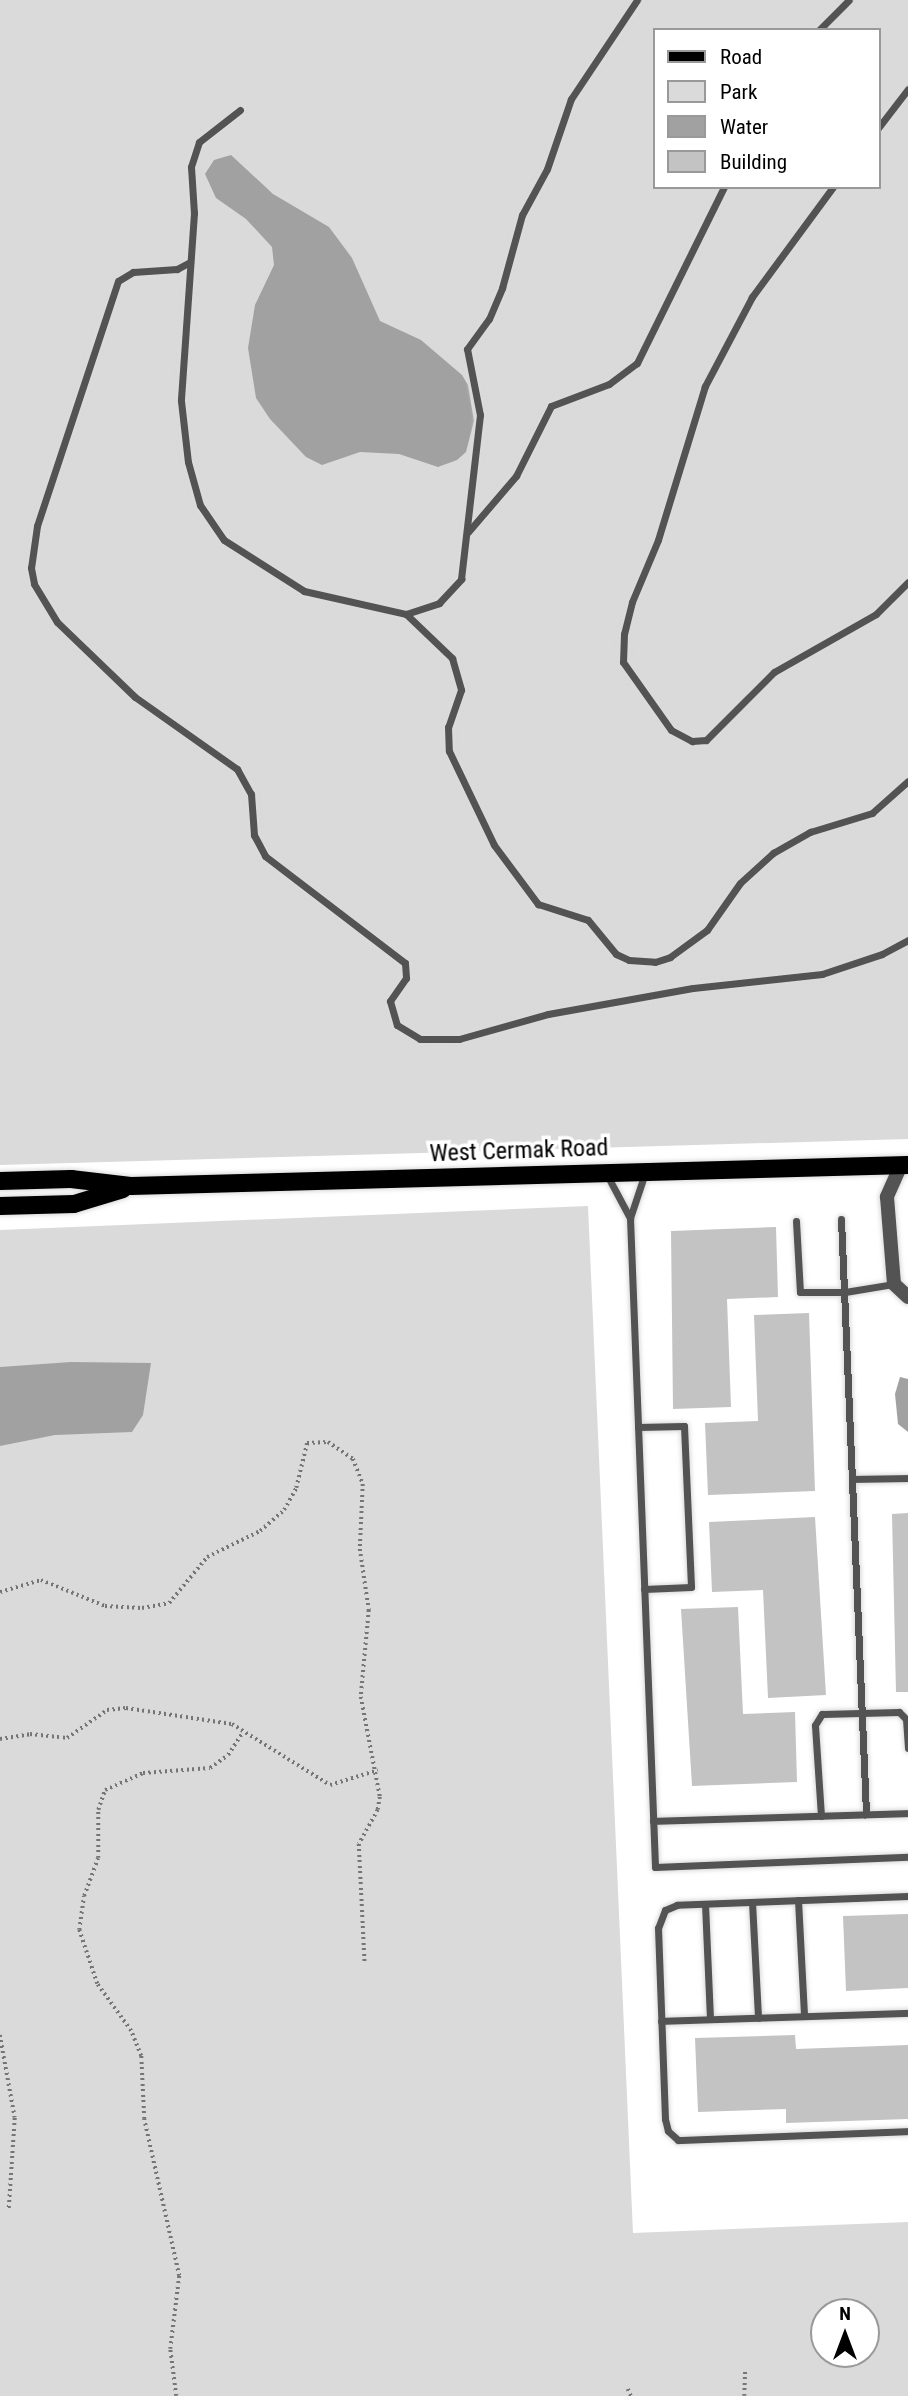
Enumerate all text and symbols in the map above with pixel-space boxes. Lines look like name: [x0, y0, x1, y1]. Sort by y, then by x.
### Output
legend: [652, 28, 880, 189]
text: Road: [720, 45, 762, 69]
text: Park: [720, 80, 757, 104]
text: Water: [720, 115, 768, 139]
text: Building: [720, 150, 787, 174]
street label: West Cermak Road: [429, 1133, 609, 1169]
north arrow: [810, 2298, 880, 2368]
text: N: [839, 2302, 851, 2325]

